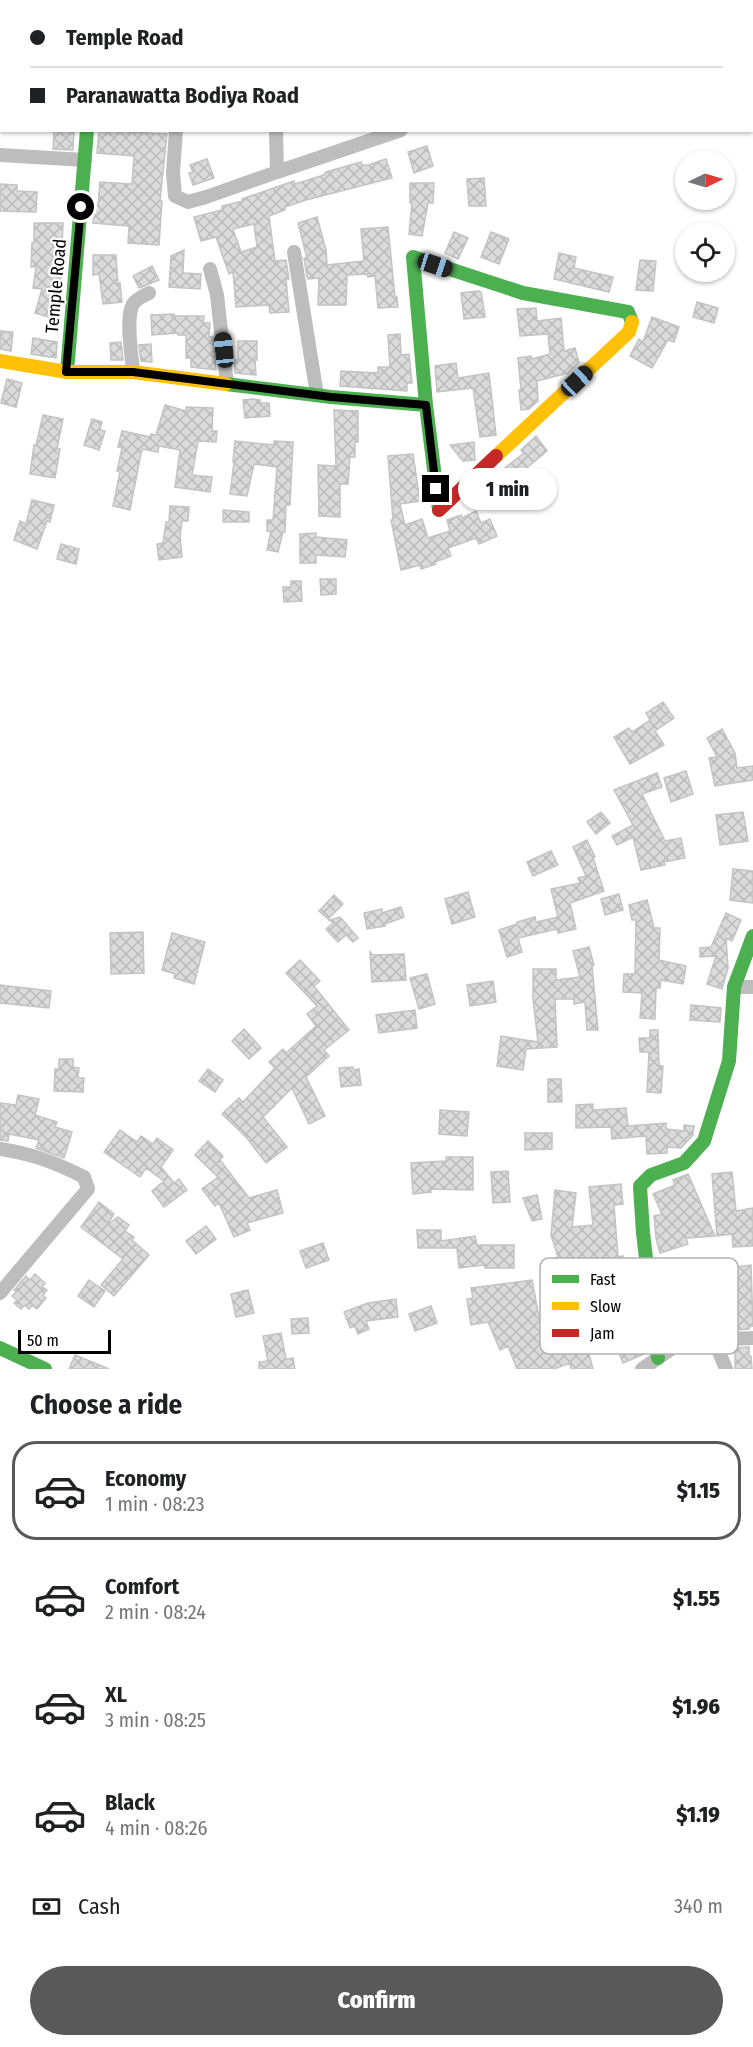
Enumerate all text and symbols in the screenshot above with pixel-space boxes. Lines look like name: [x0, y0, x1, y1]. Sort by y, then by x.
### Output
text: Temple Road: [66, 24, 184, 51]
text: Paranawatta Bodiya Road: [66, 82, 299, 109]
north arrow: [675, 150, 735, 210]
map controls: [675, 150, 735, 282]
route start: [67, 193, 94, 220]
button: locate: [675, 222, 735, 282]
street label: Temple Road: [41, 238, 71, 334]
car: [415, 251, 455, 279]
car: [213, 331, 235, 369]
car: [558, 362, 596, 400]
callout: 1 min: [457, 468, 556, 510]
route end: [422, 475, 449, 502]
text: 1 min: [486, 477, 529, 501]
legend: [540, 1258, 738, 1354]
text: Fast: [590, 1270, 617, 1289]
text: Slow: [590, 1297, 621, 1316]
text: Jam: [590, 1324, 615, 1343]
scale bar: [18, 1327, 111, 1354]
text: 50 m: [27, 1331, 59, 1350]
text: Choose a ride: [30, 1389, 182, 1421]
icon: car: [33, 1464, 87, 1518]
text: Economy: [105, 1465, 186, 1492]
text: $1.15: [677, 1477, 720, 1504]
text: 1 min · 08:23: [105, 1492, 205, 1516]
icon: car: [33, 1572, 87, 1626]
text: Comfort: [105, 1573, 179, 1600]
text: $1.55: [673, 1585, 720, 1612]
text: 2 min · 08:24: [105, 1600, 206, 1624]
icon: car: [33, 1680, 87, 1734]
text: XL: [105, 1681, 127, 1708]
text: $1.96: [672, 1693, 720, 1720]
text: 3 min · 08:25: [105, 1708, 206, 1732]
icon: car: [33, 1788, 87, 1842]
text: Black: [105, 1789, 155, 1816]
text: $1.19: [676, 1801, 720, 1828]
text: 4 min · 08:26: [105, 1816, 207, 1840]
icon: cash: [30, 1890, 63, 1923]
text: Cash: [78, 1893, 121, 1920]
text: 340 m: [674, 1894, 723, 1918]
button: Confirm: [30, 1966, 723, 2035]

